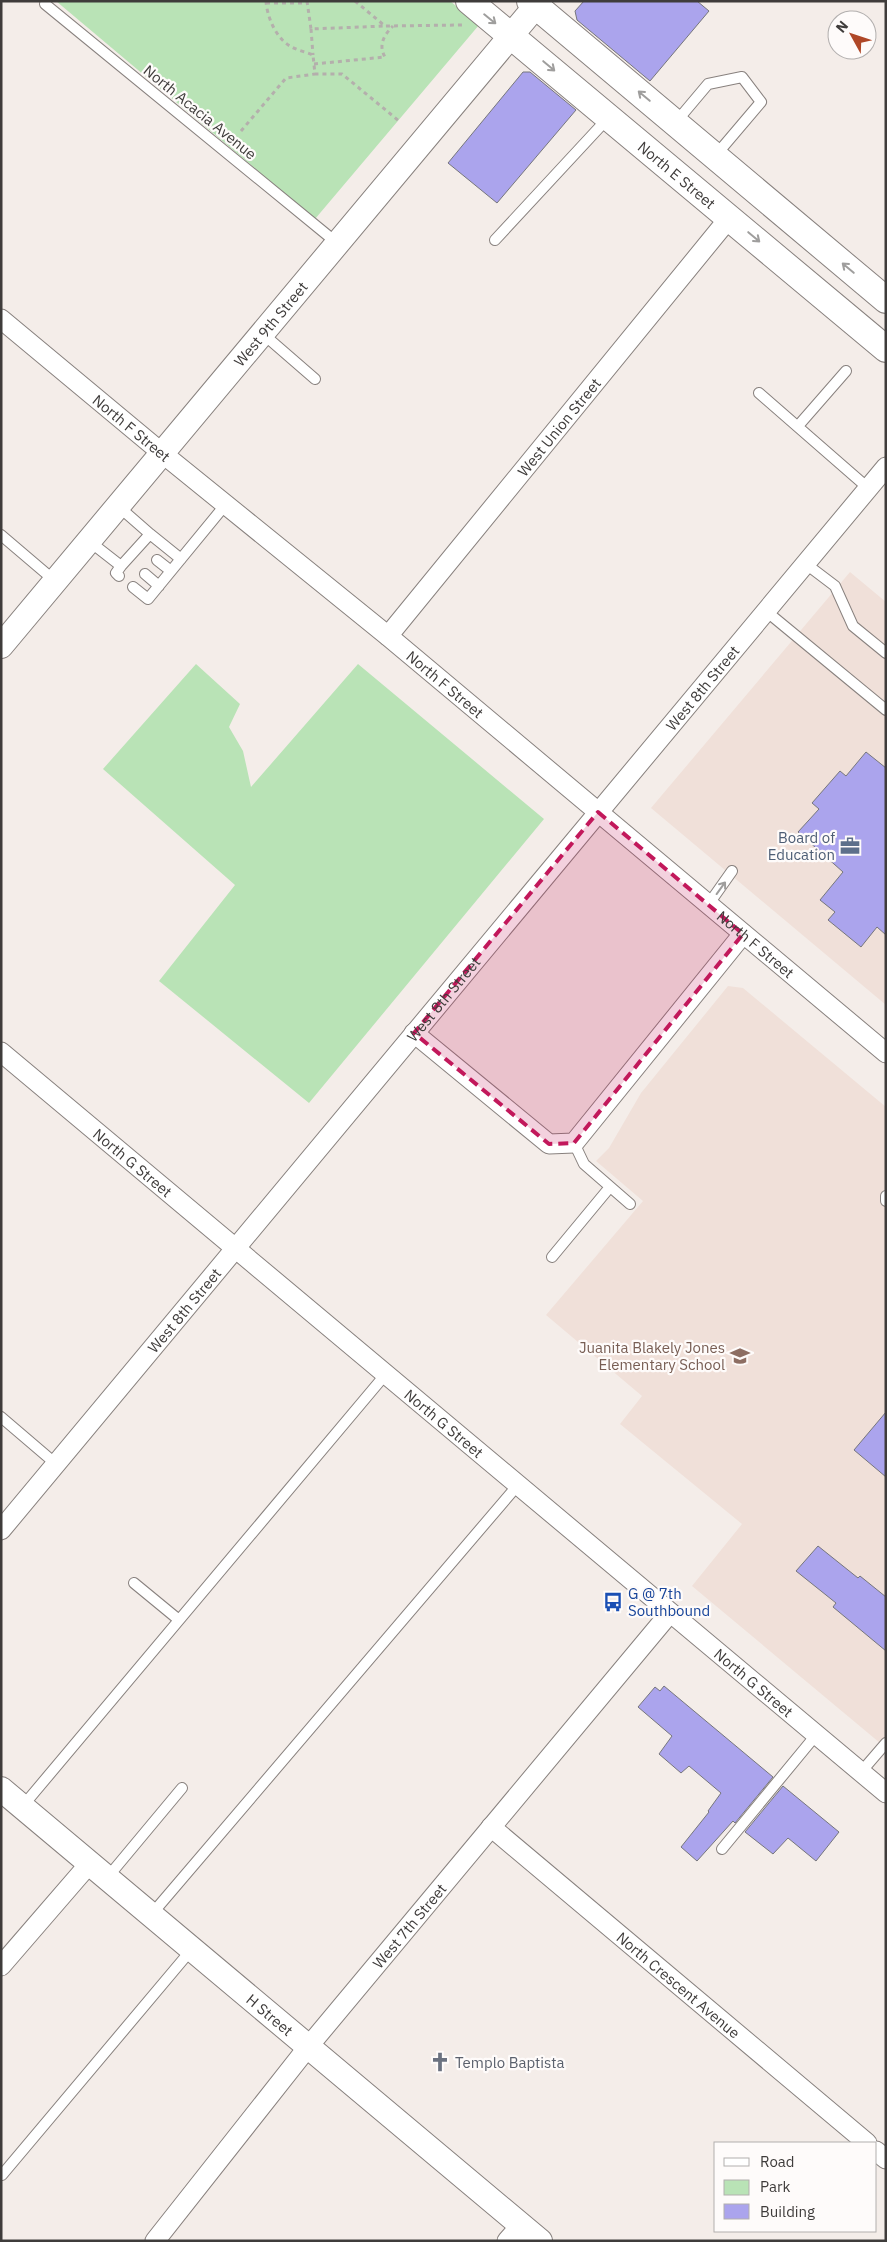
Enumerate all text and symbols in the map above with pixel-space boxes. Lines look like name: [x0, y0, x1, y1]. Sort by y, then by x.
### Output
north arrow: [827, 10, 877, 60]
one-way arrow: [483, 13, 496, 24]
text: N: [832, 17, 852, 36]
one-way arrow: [542, 60, 555, 71]
street label: North Acacia Avenue: [140, 61, 260, 163]
one-way arrow: [638, 91, 651, 102]
street label: North E Street: [634, 137, 720, 213]
one-way arrow: [747, 232, 760, 243]
one-way arrow: [842, 263, 855, 274]
street label: West 9th Street: [229, 277, 311, 370]
street label: West Union Street: [513, 374, 605, 480]
street label: North F Street: [89, 390, 174, 465]
street label: West 8th Street: [661, 641, 743, 734]
street label: North F Street: [403, 646, 488, 722]
place label: Board of Education: [768, 828, 835, 864]
office icon: Board of Education: [839, 835, 861, 857]
one-way arrow: [715, 882, 726, 895]
street label: North F Street: [713, 906, 798, 982]
street label: West 8th Street: [402, 953, 484, 1045]
street label: North G Street: [90, 1124, 176, 1201]
street label: West 8th Street: [143, 1264, 225, 1357]
place label: Juanita Blakely Jones Elementary School: [579, 1338, 725, 1374]
school or university icon: Juanita Blakely Jones Elementary School: [729, 1345, 751, 1367]
street label: North G Street: [401, 1385, 487, 1462]
place label: G @ 7th Southbound: [628, 1584, 710, 1620]
bus stop icon: G @ 7th Southbound: [602, 1591, 624, 1613]
street label: North G Street: [711, 1644, 797, 1721]
street label: West 7th Street: [368, 1879, 450, 1972]
street label: North Crescent Avenue: [613, 1927, 744, 2042]
street label: H Street: [243, 1989, 297, 2040]
church icon: Templo Baptista: [429, 2051, 451, 2073]
place label: Templo Baptista: [455, 2053, 565, 2072]
legend: [714, 2142, 877, 2232]
text: Road: [760, 2152, 795, 2171]
text: Park: [760, 2177, 790, 2196]
text: Building: [760, 2202, 815, 2221]

